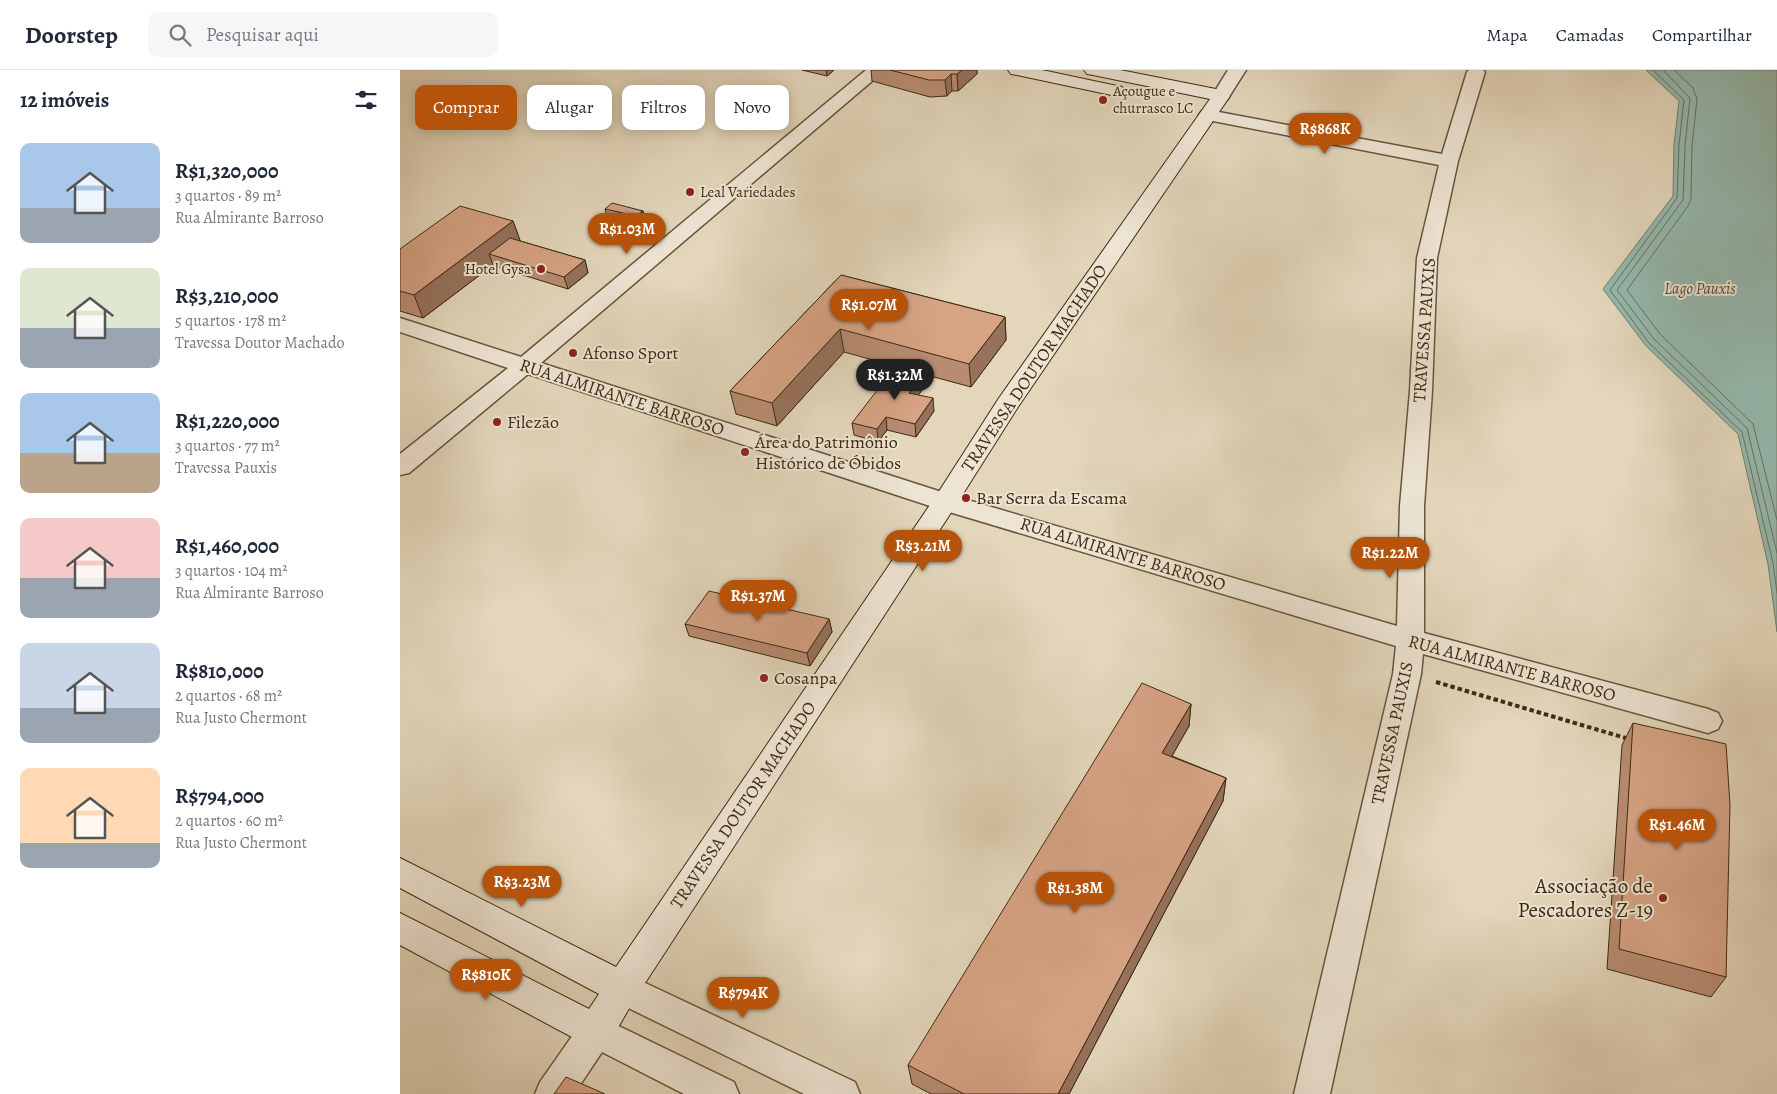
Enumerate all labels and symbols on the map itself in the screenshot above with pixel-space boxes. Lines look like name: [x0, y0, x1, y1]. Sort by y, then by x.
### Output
place label: Açougue e churrasco LC: [1112, 81, 1193, 118]
marker: Açougue e churrasco LC: [1097, 94, 1109, 106]
pin: R$868K: [1284, 112, 1366, 155]
place label: Leal Variedades: [700, 182, 795, 202]
marker: Leal Variedades: [684, 186, 696, 198]
pin: R$1.03M: [581, 212, 673, 255]
street label: TRAVESSA PAUXIS: [1407, 257, 1441, 403]
place label: Hotel Gysa: [465, 259, 531, 279]
street label: TRAVESSA DOUTOR MACHADO: [955, 260, 1113, 476]
marker: Hotel Gysa: [535, 263, 547, 275]
water label: Lago Pauxis: [1664, 278, 1736, 300]
pin: R$1.07M: [823, 288, 915, 331]
place label: Afonso Sport: [582, 341, 679, 365]
marker: Afonso Sport: [567, 347, 579, 359]
street label: RUA ALMIRANTE BARROSO: [517, 353, 727, 441]
pin: R$1.32M: [849, 358, 941, 401]
place label: Filezão: [507, 410, 559, 434]
marker: Filezão: [491, 416, 503, 428]
place label: Área do Patrimônio Histórico de Óbidos: [754, 430, 901, 475]
marker: Área do Patrimônio Histórico de Óbidos: [739, 446, 751, 458]
place label: Bar Serra da Escama: [976, 486, 1128, 510]
marker: Bar Serra da Escama: [960, 492, 972, 504]
street label: RUA ALMIRANTE BARROSO: [1017, 511, 1229, 597]
pin: R$3.21M: [877, 530, 969, 572]
pin: R$1.22M: [1344, 536, 1436, 579]
pin: R$1.37M: [712, 580, 804, 622]
street label: RUA ALMIRANTE BARROSO: [1406, 629, 1618, 707]
street label: TRAVESSA PAUXIS: [1365, 659, 1419, 807]
place label: Cosanpa: [774, 666, 838, 690]
marker: Cosanpa: [758, 672, 770, 684]
street label: TRAVESSA DOUTOR MACHADO: [664, 697, 822, 913]
pin: R$1.46M: [1631, 808, 1723, 851]
pin: R$3.23M: [476, 866, 568, 908]
pin: R$1.38M: [1029, 872, 1121, 914]
place label: Associação de Pescadores Z-19: [1518, 872, 1653, 924]
marker: Associação de Pescadores Z-19: [1657, 892, 1669, 904]
pin: R$810K: [445, 958, 527, 1001]
pin: R$794K: [702, 976, 784, 1019]

